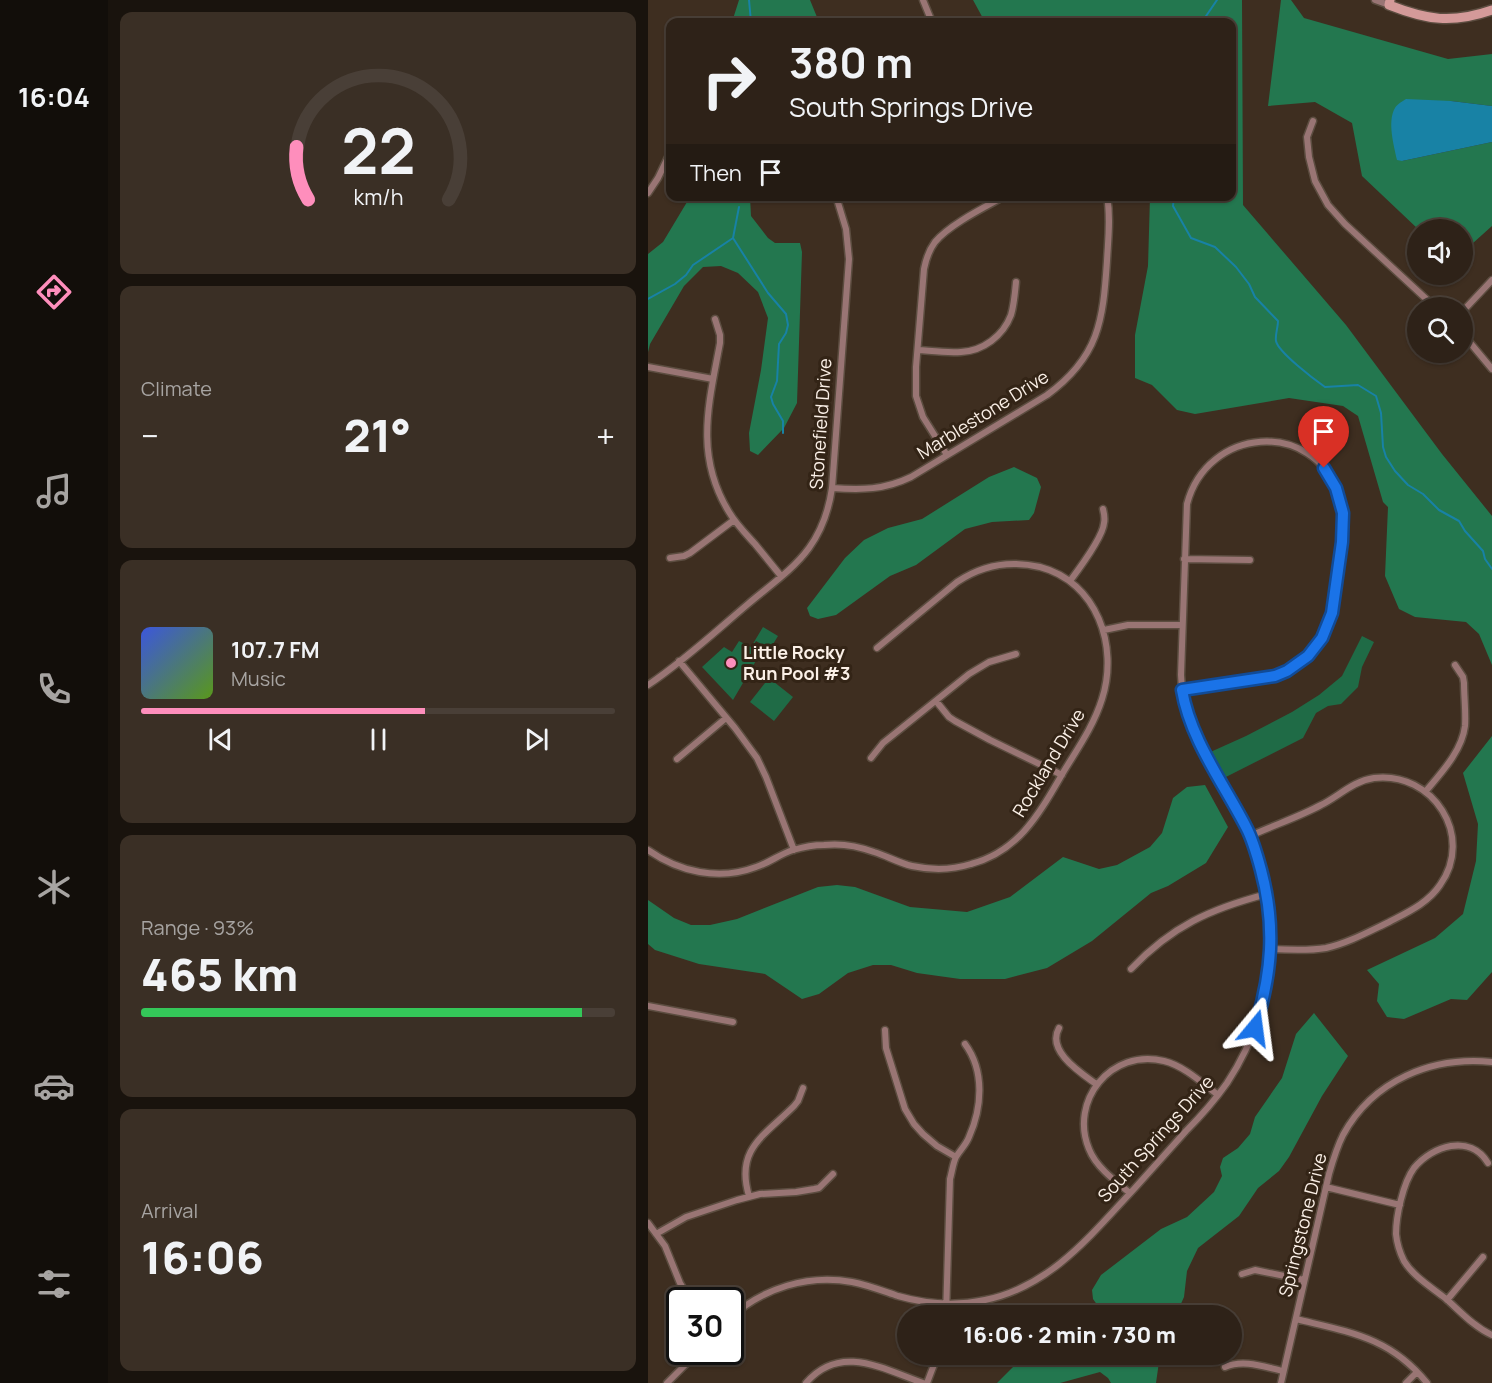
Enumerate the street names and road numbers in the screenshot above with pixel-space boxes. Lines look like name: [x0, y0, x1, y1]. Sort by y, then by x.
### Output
street label: Stonefield Drive: [803, 357, 837, 490]
street label: Marblestone Drive: [912, 364, 1053, 464]
street label: Rockland Drive: [1006, 704, 1090, 821]
street label: South Springs Drive: [1092, 1070, 1219, 1207]
street label: Springstone Drive: [1273, 1150, 1332, 1299]

